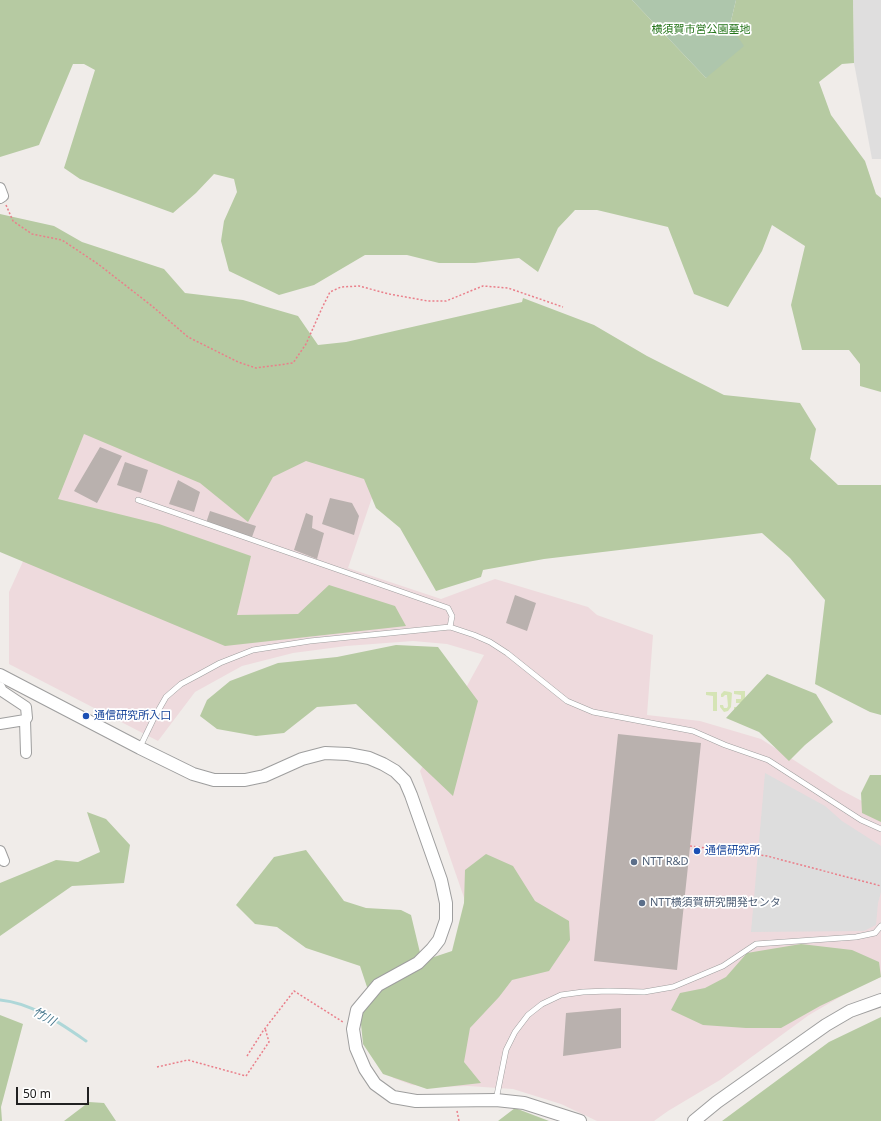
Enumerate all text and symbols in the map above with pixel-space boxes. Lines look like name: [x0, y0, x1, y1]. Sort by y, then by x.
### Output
park label: 横須賀市営公園墓地: [652, 23, 750, 37]
place label: 通信研究所入口: [94, 709, 171, 723]
marker: 通信研究所入口: [81, 711, 91, 721]
place label: 通信研究所: [705, 844, 760, 858]
marker: 通信研究所: [692, 846, 702, 856]
place label: NTT R&D: [642, 855, 689, 869]
marker: NTT R&D: [629, 857, 639, 867]
place label: NTT横須賀研究開発センタ: [650, 896, 781, 910]
marker: NTT横須賀研究開発センタ: [637, 898, 647, 908]
water label: 竹川: [30, 1005, 58, 1029]
scale bar: [18, 1079, 91, 1105]
text: 50 m: [23, 1085, 51, 1102]

